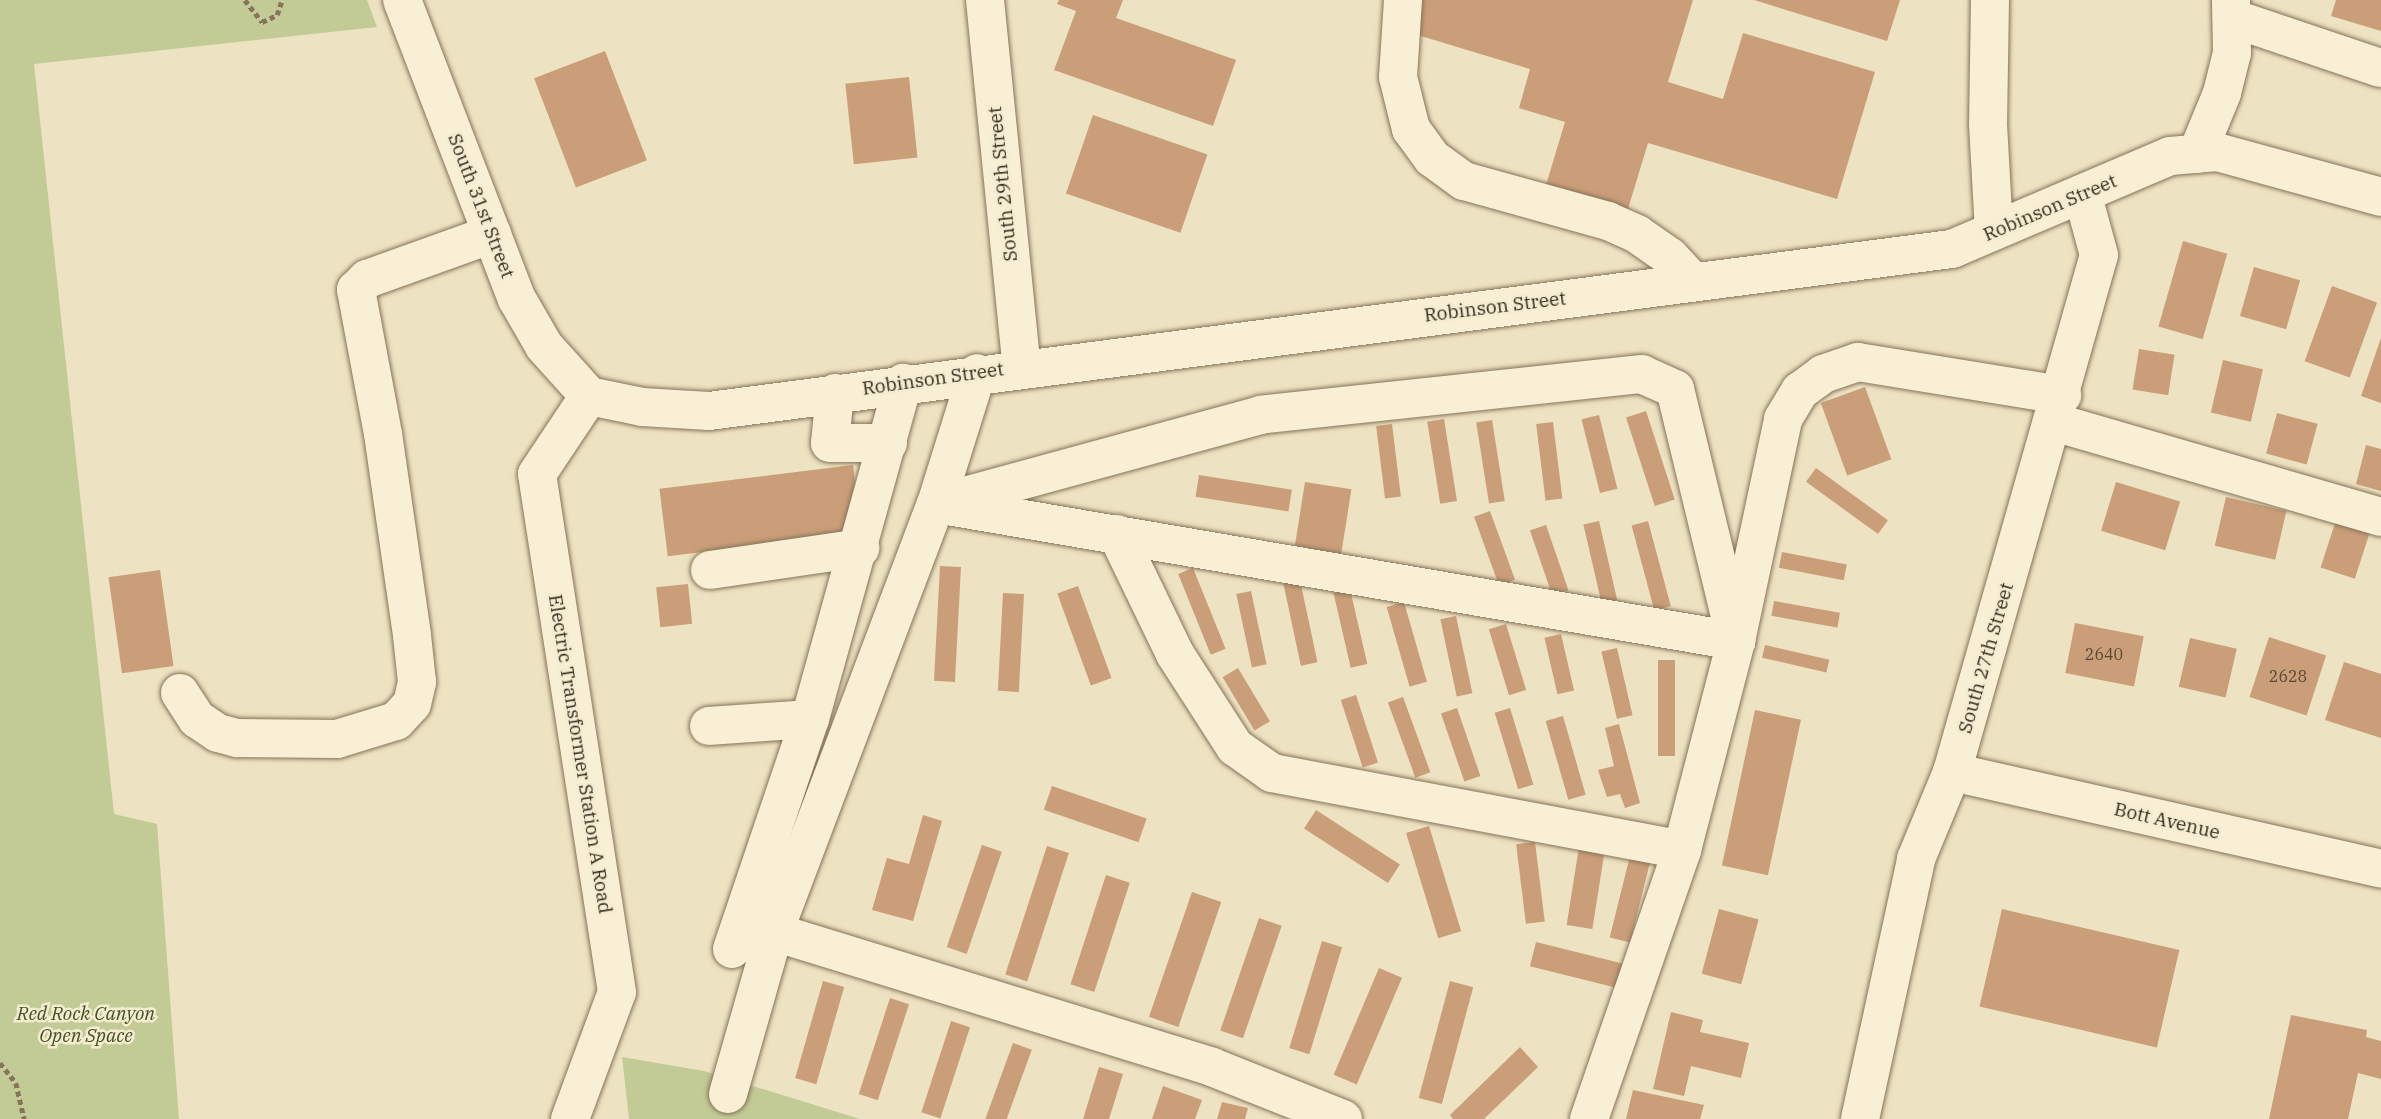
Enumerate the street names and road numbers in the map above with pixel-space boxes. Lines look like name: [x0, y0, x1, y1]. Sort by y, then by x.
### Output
street label: South 29th Street: [984, 105, 1022, 263]
street label: South 31st Street: [443, 130, 519, 282]
street label: Robinson Street: [1980, 170, 2120, 246]
street label: Robinson Street: [1423, 287, 1567, 327]
street label: Robinson Street: [861, 358, 1005, 400]
street label: South 27th Street: [1954, 580, 2018, 736]
street label: Electric Transformer Station A Road: [543, 593, 617, 915]
street label: Bott Avenue: [2112, 798, 2222, 844]

